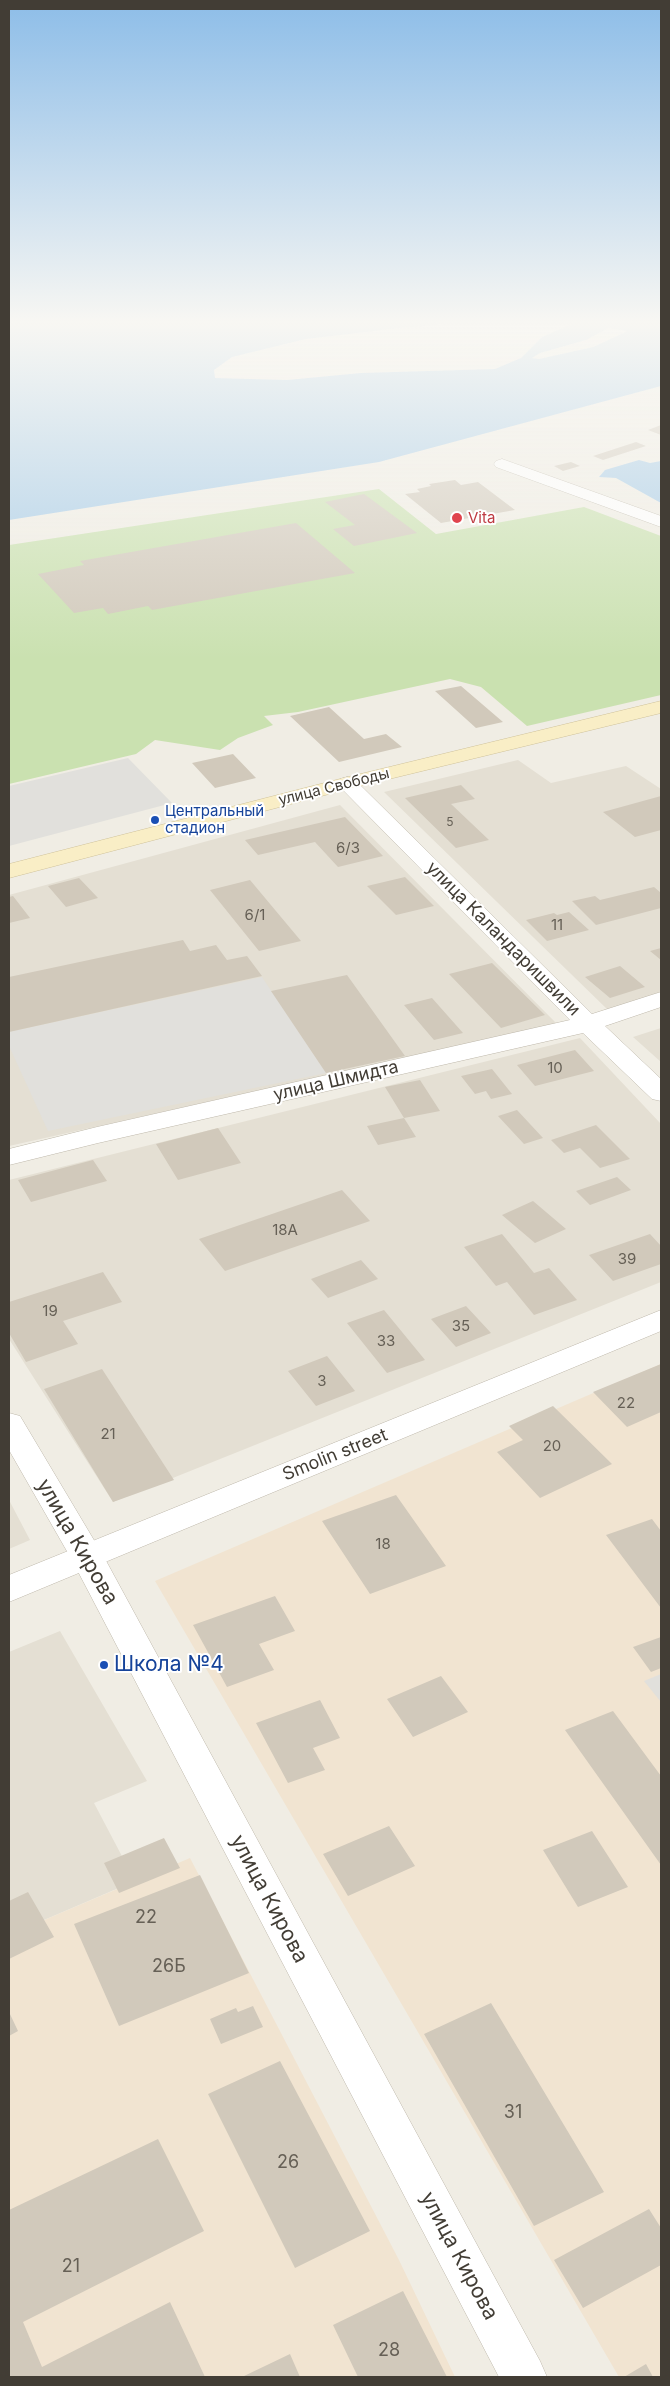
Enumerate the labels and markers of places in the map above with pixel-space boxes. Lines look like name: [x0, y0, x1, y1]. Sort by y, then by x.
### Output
place label: Vita: [468, 509, 495, 527]
marker: Vita: [450, 511, 464, 525]
place label: Центральный стадион: [165, 802, 264, 837]
marker: Центральный стадион: [149, 814, 161, 826]
place label: Школа №4: [114, 1652, 224, 1678]
marker: Школа №4: [98, 1659, 110, 1671]

